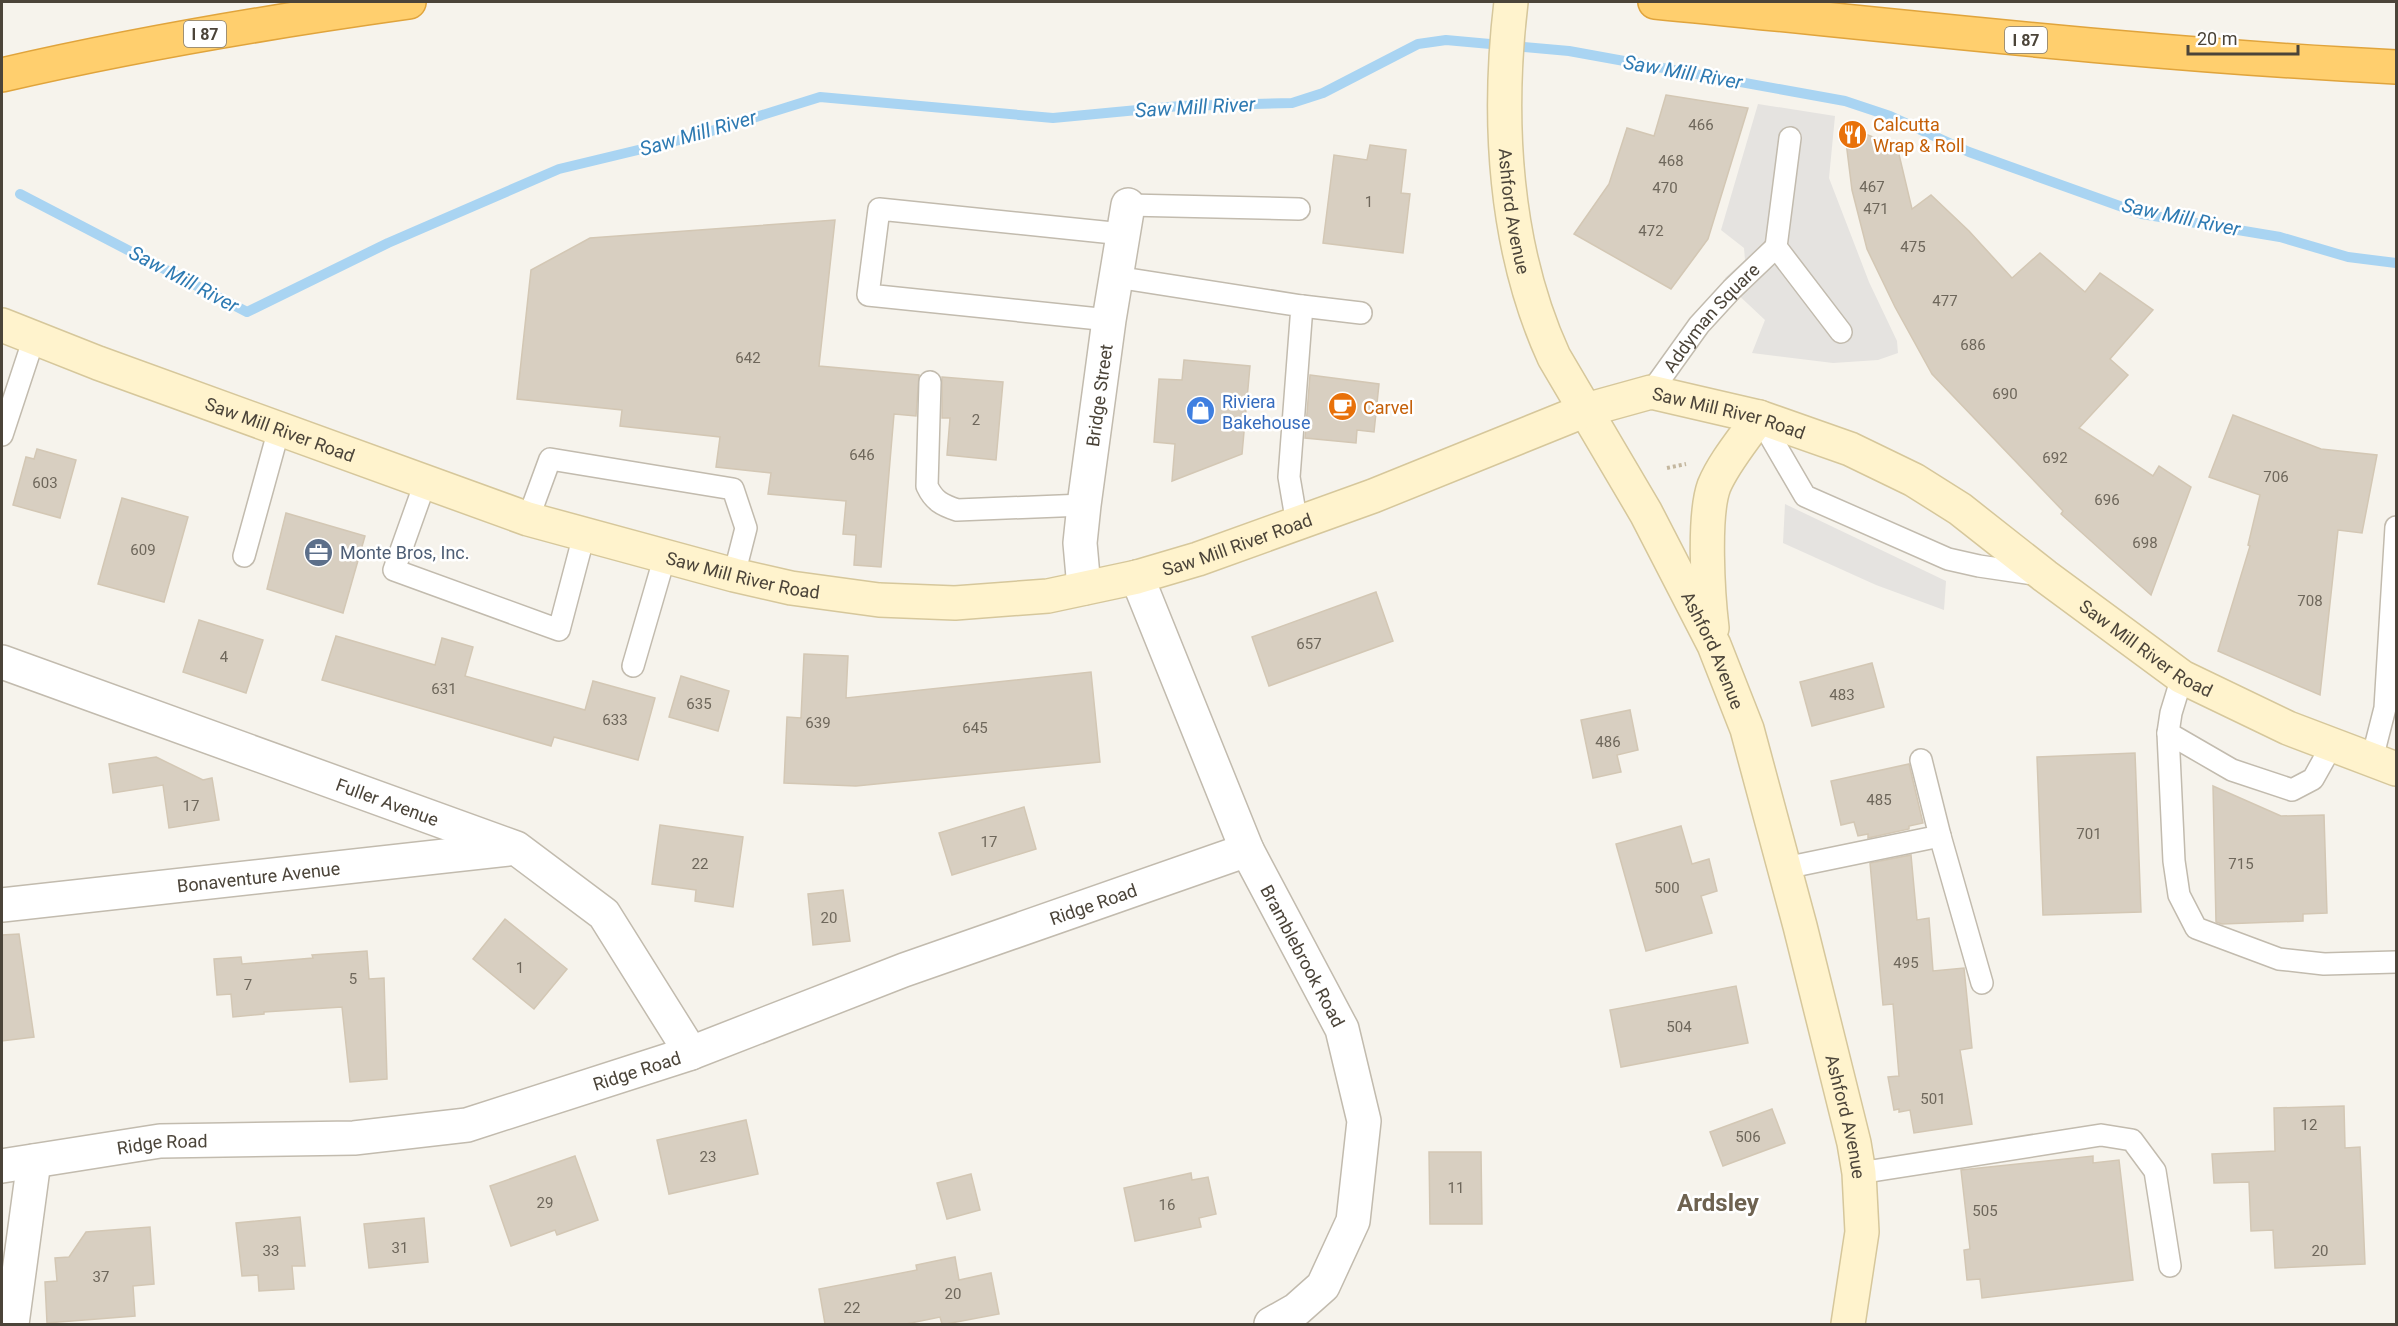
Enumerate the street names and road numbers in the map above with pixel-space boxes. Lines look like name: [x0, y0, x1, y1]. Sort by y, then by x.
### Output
road number: I 87: [184, 21, 226, 47]
road number: I 87: [2005, 27, 2047, 53]
street label: Ashford Avenue: [1495, 148, 1535, 276]
street label: Addyman Square: [1659, 259, 1763, 376]
street label: Bridge Street: [1081, 343, 1116, 448]
street label: Saw Mill River Road: [1650, 382, 1808, 443]
street label: Saw Mill River Road: [203, 392, 358, 466]
street label: Saw Mill River Road: [1160, 508, 1315, 580]
street label: Saw Mill River Road: [664, 547, 821, 602]
street label: Ashford Avenue: [1678, 588, 1749, 712]
street label: Saw Mill River Road: [2076, 595, 2216, 701]
street label: Fuller Avenue: [333, 773, 442, 830]
street label: Bonaventure Avenue: [176, 857, 341, 896]
street label: Ridge Road: [1047, 879, 1140, 929]
street label: Bramblebrook Road: [1257, 881, 1349, 1030]
street label: Ridge Road: [590, 1047, 683, 1094]
street label: Ashford Avenue: [1822, 1052, 1870, 1179]
street label: Ridge Road: [115, 1130, 208, 1158]

